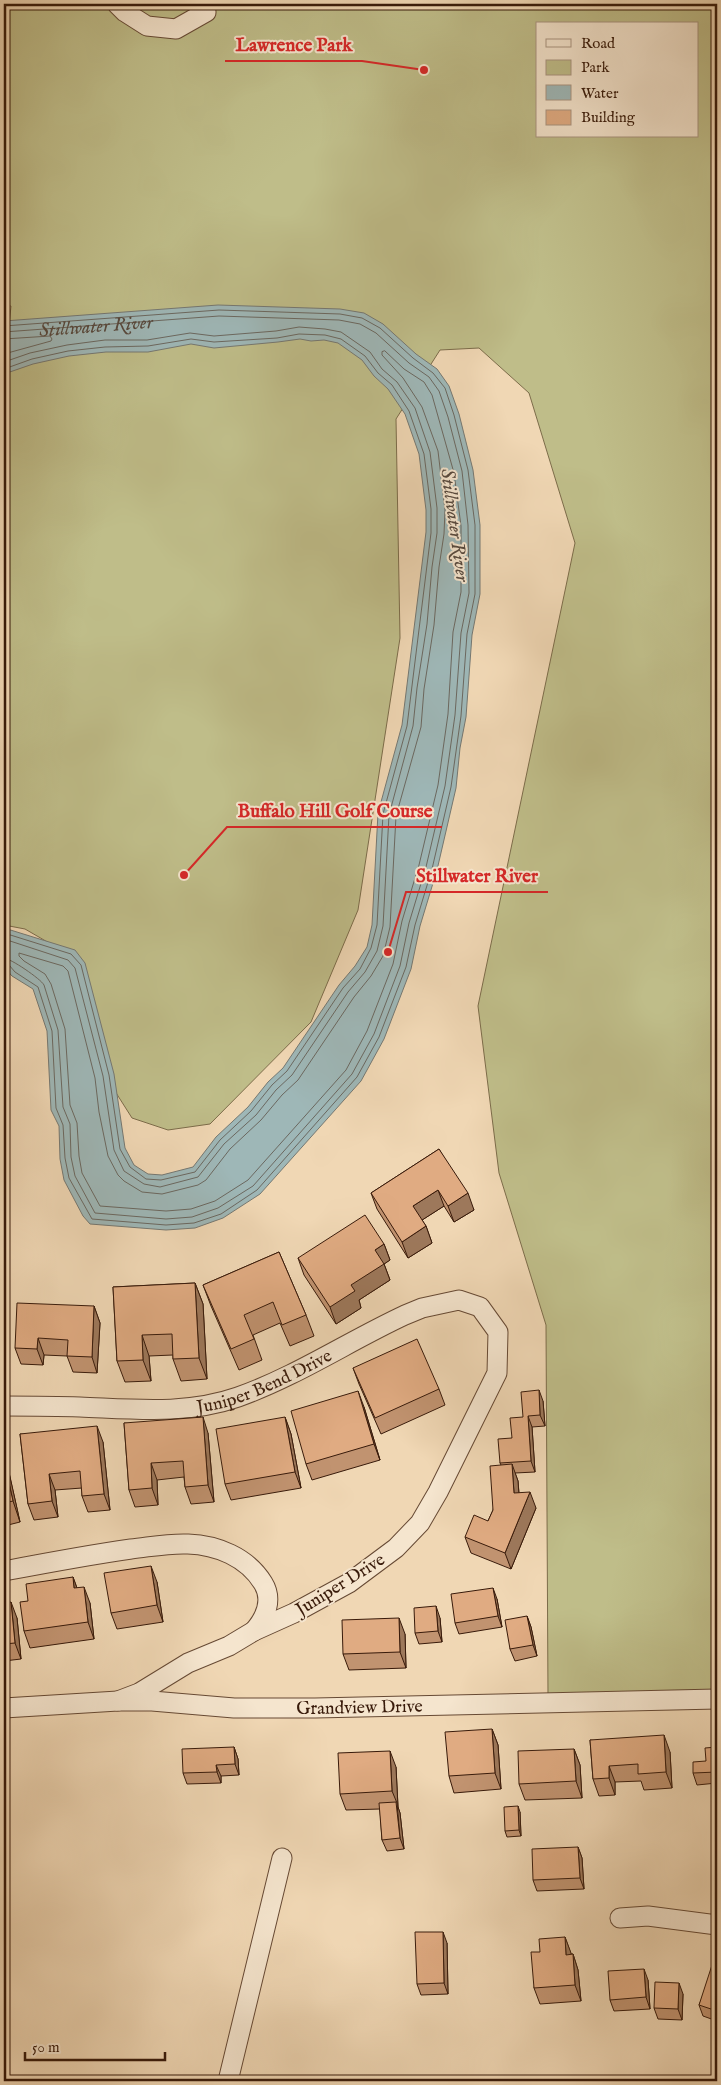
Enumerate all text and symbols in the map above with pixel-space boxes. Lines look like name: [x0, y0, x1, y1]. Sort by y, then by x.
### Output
legend: [536, 22, 698, 138]
callout: Lawrence Park: [225, 27, 362, 61]
text: Lawrence Park: [236, 34, 353, 58]
text: Road: [581, 34, 616, 53]
text: Park: [581, 58, 611, 77]
text: Water: [581, 84, 619, 103]
text: Building: [581, 108, 636, 127]
water label: Stillwater River: [38, 311, 155, 343]
water label: Stillwater River: [434, 467, 474, 585]
callout: Buffalo Hill Golf Course: [227, 793, 442, 827]
text: Buffalo Hill Golf Course: [238, 800, 433, 824]
callout: Stillwater River: [406, 858, 548, 892]
text: Stillwater River: [416, 865, 539, 889]
street label: Juniper Bend Drive: [193, 1345, 336, 1420]
street label: Juniper Drive: [290, 1549, 390, 1623]
street label: Grandview Drive: [296, 1696, 423, 1721]
scale bar: [25, 2030, 165, 2062]
text: 50 m: [32, 2038, 60, 2057]

